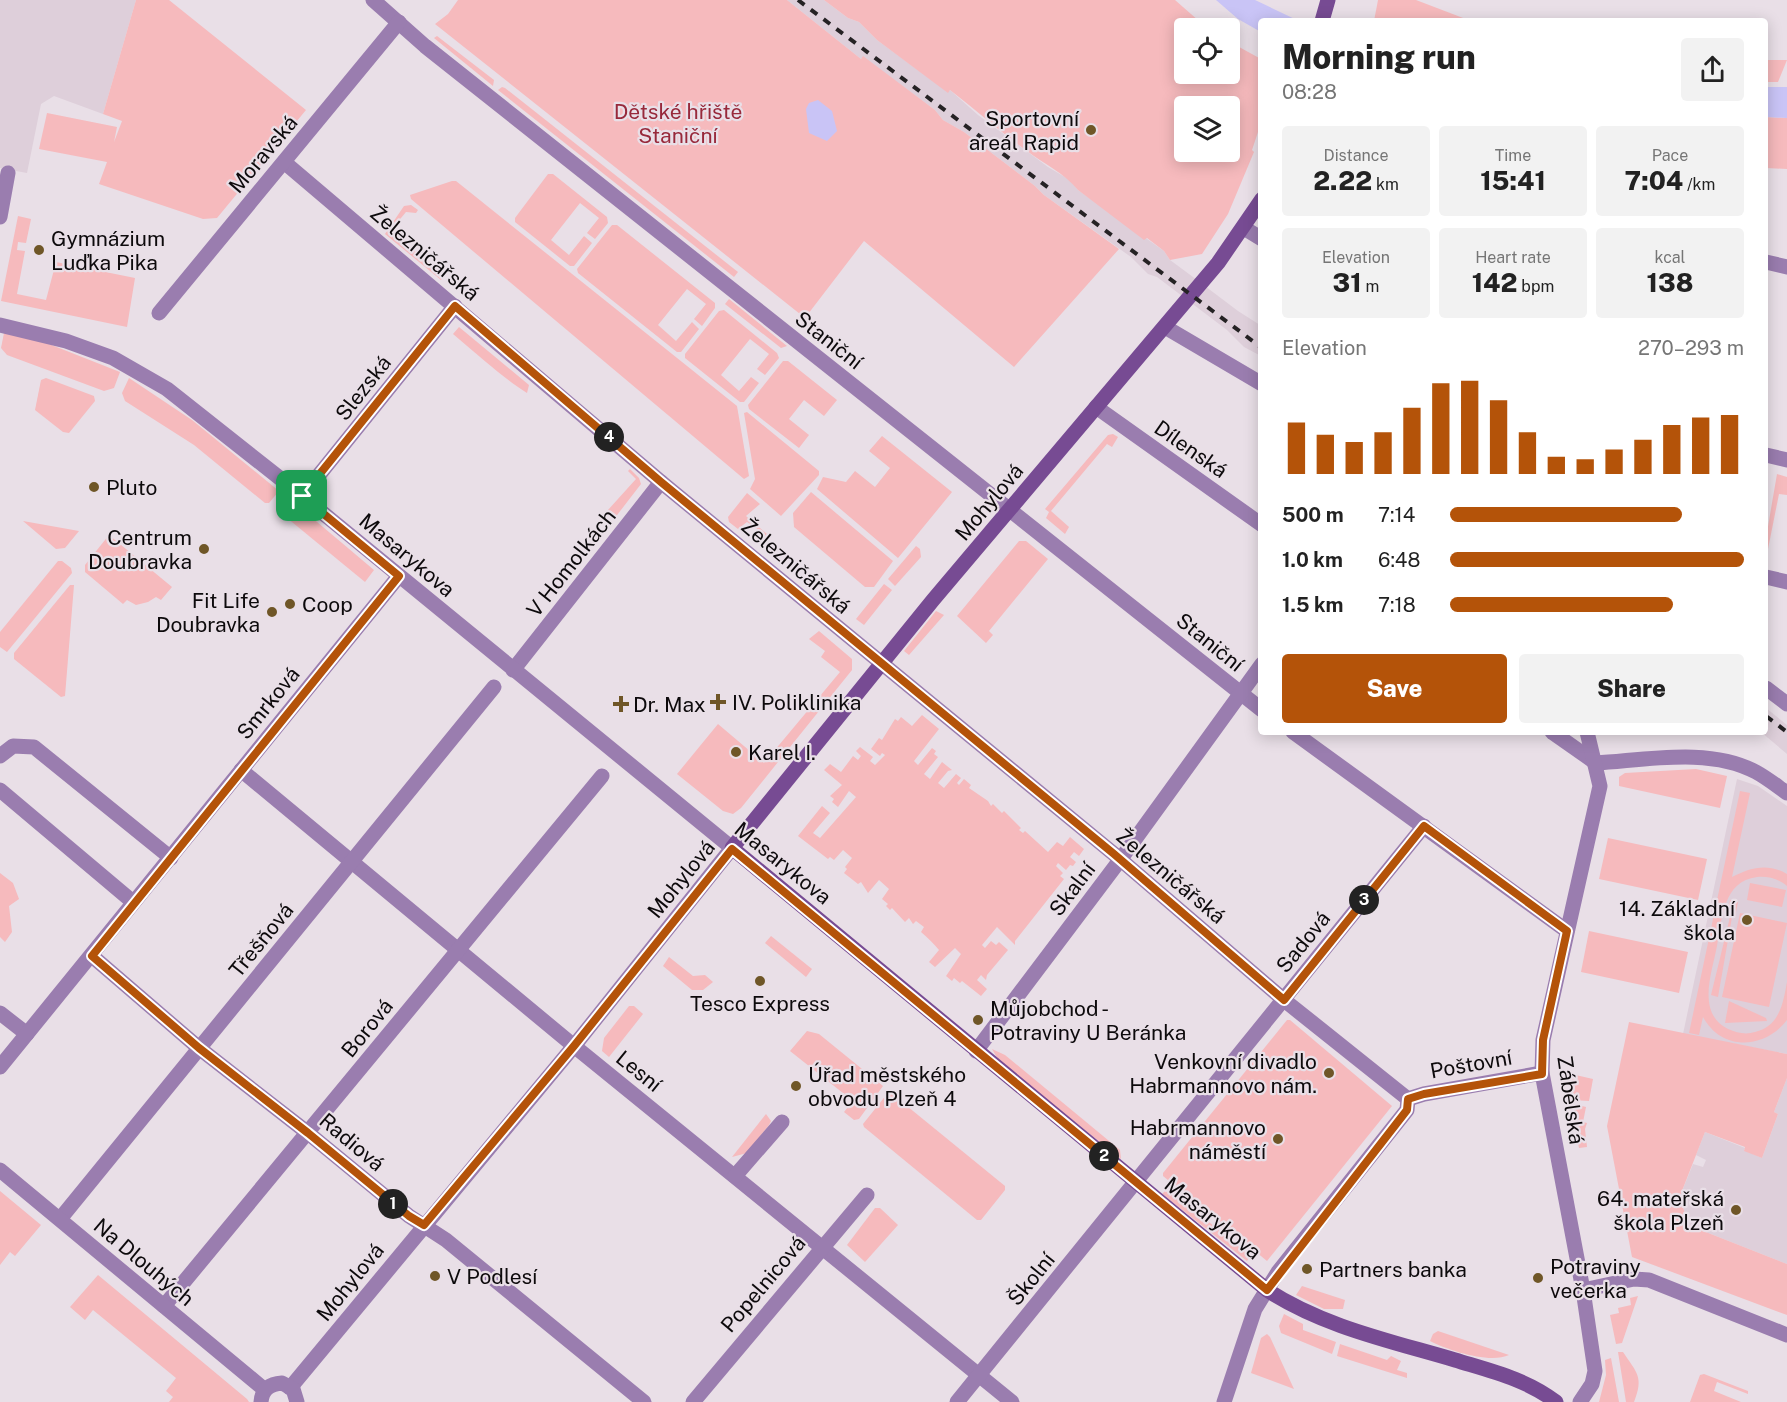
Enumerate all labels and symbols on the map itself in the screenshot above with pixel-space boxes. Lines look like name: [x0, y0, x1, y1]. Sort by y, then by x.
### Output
park label: Dětské hřiště Staniční: [614, 99, 742, 148]
place label: Sportovní areál Rapid: [969, 106, 1080, 155]
street label: Moravská: [223, 110, 303, 198]
marker: Sportovní areál Rapid: [1084, 123, 1098, 137]
street label: Železničářská: [365, 200, 485, 306]
place label: Gymnázium Luďka Pika: [51, 226, 165, 275]
marker: Gymnázium Luďka Pika: [32, 243, 46, 257]
street label: Staniční: [790, 306, 869, 375]
street label: Slezská: [330, 351, 396, 425]
street label: Dílenská: [1150, 415, 1232, 483]
pin: 4: [594, 422, 624, 452]
street label: Mohylová: [950, 458, 1028, 546]
pin: [276, 470, 327, 521]
place label: Pluto: [106, 475, 157, 500]
marker: Pluto: [87, 480, 101, 494]
street label: V Homolkách: [521, 504, 621, 622]
street label: Masarykova: [354, 508, 460, 602]
street label: Železničářská: [736, 513, 856, 619]
place label: Centrum Doubravka: [88, 525, 192, 574]
marker: Centrum Doubravka: [197, 542, 211, 556]
place label: Fit Life Doubravka: [156, 588, 260, 637]
place label: Coop: [302, 592, 353, 617]
marker: Coop: [283, 597, 297, 611]
marker: Fit Life Doubravka: [265, 605, 279, 619]
street label: Staniční: [1171, 607, 1249, 677]
street label: Smrková: [231, 662, 305, 744]
place label: IV. Poliklinika: [732, 690, 861, 715]
place label: Dr. Max: [633, 692, 706, 717]
marker: IV. Poliklinika: [709, 693, 727, 711]
marker: Dr. Max: [614, 697, 628, 711]
place label: Karel I.: [748, 740, 816, 765]
marker: Karel I.: [729, 745, 743, 759]
street label: Masarykova: [730, 816, 836, 910]
street label: Železničářská: [1111, 823, 1231, 929]
street label: Mohylová: [642, 835, 720, 923]
street label: Skalní: [1044, 857, 1101, 921]
pin: 3: [1349, 885, 1379, 915]
place label: 14. Základní škola: [1619, 896, 1736, 945]
street label: Třešňová: [224, 898, 298, 982]
street label: Sadová: [1271, 906, 1335, 978]
marker: 14. Základní škola: [1740, 913, 1754, 927]
marker: Tesco Express: [753, 974, 767, 988]
place label: Tesco Express: [690, 991, 830, 1016]
street label: Borová: [336, 994, 398, 1062]
place label: Můjobchod - Potraviny U Beránka: [990, 996, 1186, 1045]
marker: Můjobchod - Potraviny U Beránka: [971, 1013, 985, 1027]
street label: Poštovní: [1428, 1044, 1515, 1083]
street label: Lesní: [611, 1045, 668, 1097]
place label: Venkovní divadlo Habrmannovo nám.: [1129, 1049, 1317, 1098]
street label: Zábělská: [1552, 1054, 1590, 1146]
place label: Úřad městského obvodu Plzeň 4: [808, 1062, 966, 1111]
marker: Venkovní divadlo Habrmannovo nám.: [1322, 1066, 1336, 1080]
marker: Úřad městského obvodu Plzeň 4: [789, 1079, 803, 1093]
street label: Radiová: [314, 1108, 390, 1176]
place label: Habrmannovo náměstí: [1130, 1115, 1267, 1164]
marker: Habrmannovo náměstí: [1271, 1132, 1285, 1146]
pin: 2: [1089, 1141, 1119, 1171]
street label: Masarykova: [1160, 1171, 1266, 1265]
place label: 64. mateřská škola Plzeň: [1597, 1186, 1724, 1235]
pin: 1: [378, 1189, 408, 1219]
marker: 64. mateřská škola Plzeň: [1729, 1203, 1743, 1217]
street label: Na Dlouhých: [89, 1213, 199, 1311]
street label: Popelnicová: [715, 1231, 811, 1337]
street label: Mohylová: [311, 1238, 389, 1326]
street label: Školní: [1002, 1247, 1060, 1310]
place label: Potraviny večerka: [1550, 1254, 1641, 1303]
place label: Partners banka: [1319, 1257, 1467, 1282]
marker: Partners banka: [1300, 1262, 1314, 1276]
place label: V Podlesí: [447, 1264, 538, 1289]
marker: V Podlesí: [428, 1269, 442, 1283]
marker: Potraviny večerka: [1531, 1271, 1545, 1285]

